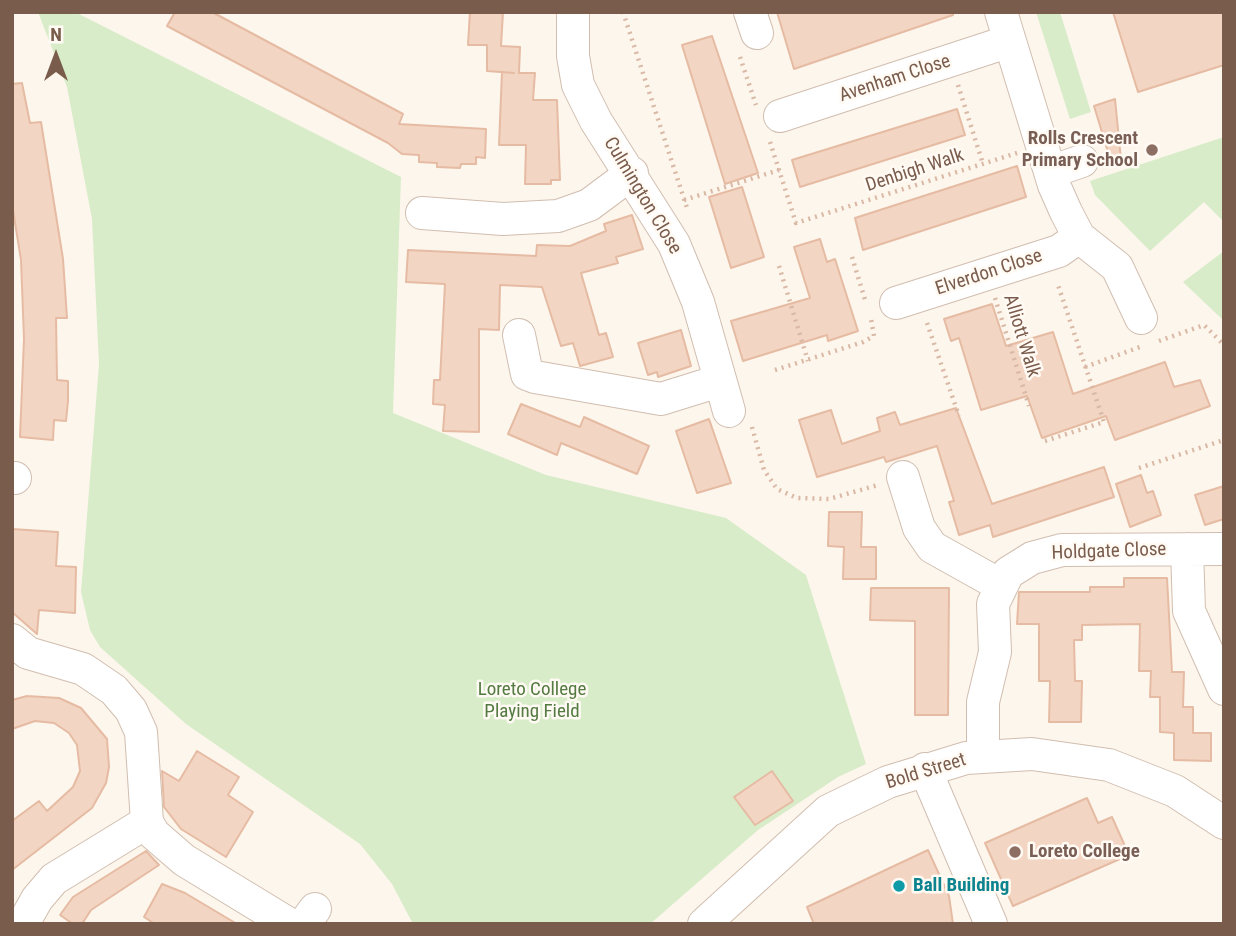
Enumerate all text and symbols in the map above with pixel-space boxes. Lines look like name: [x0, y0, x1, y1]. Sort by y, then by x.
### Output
north arrow: [21, 21, 91, 91]
text: N: [50, 23, 62, 46]
street label: Avenham Close: [836, 50, 954, 108]
place label: Rolls Crescent Primary School: [1022, 128, 1138, 172]
street label: Culmington Close: [598, 133, 686, 259]
marker: Rolls Crescent Primary School: [1144, 142, 1160, 158]
street label: Denbigh Walk: [863, 144, 967, 198]
street label: Elverdon Close: [933, 245, 1045, 301]
street label: Alliott Walk: [998, 292, 1044, 380]
street label: Holdgate Close: [1051, 539, 1167, 565]
park label: Loreto College Playing Field: [478, 679, 586, 723]
street label: Bold Street: [883, 749, 969, 795]
place label: Loreto College: [1029, 841, 1140, 863]
marker: Loreto College: [1007, 844, 1023, 860]
place label: Ball Building: [913, 875, 1009, 897]
marker: Ball Building: [891, 878, 907, 894]

